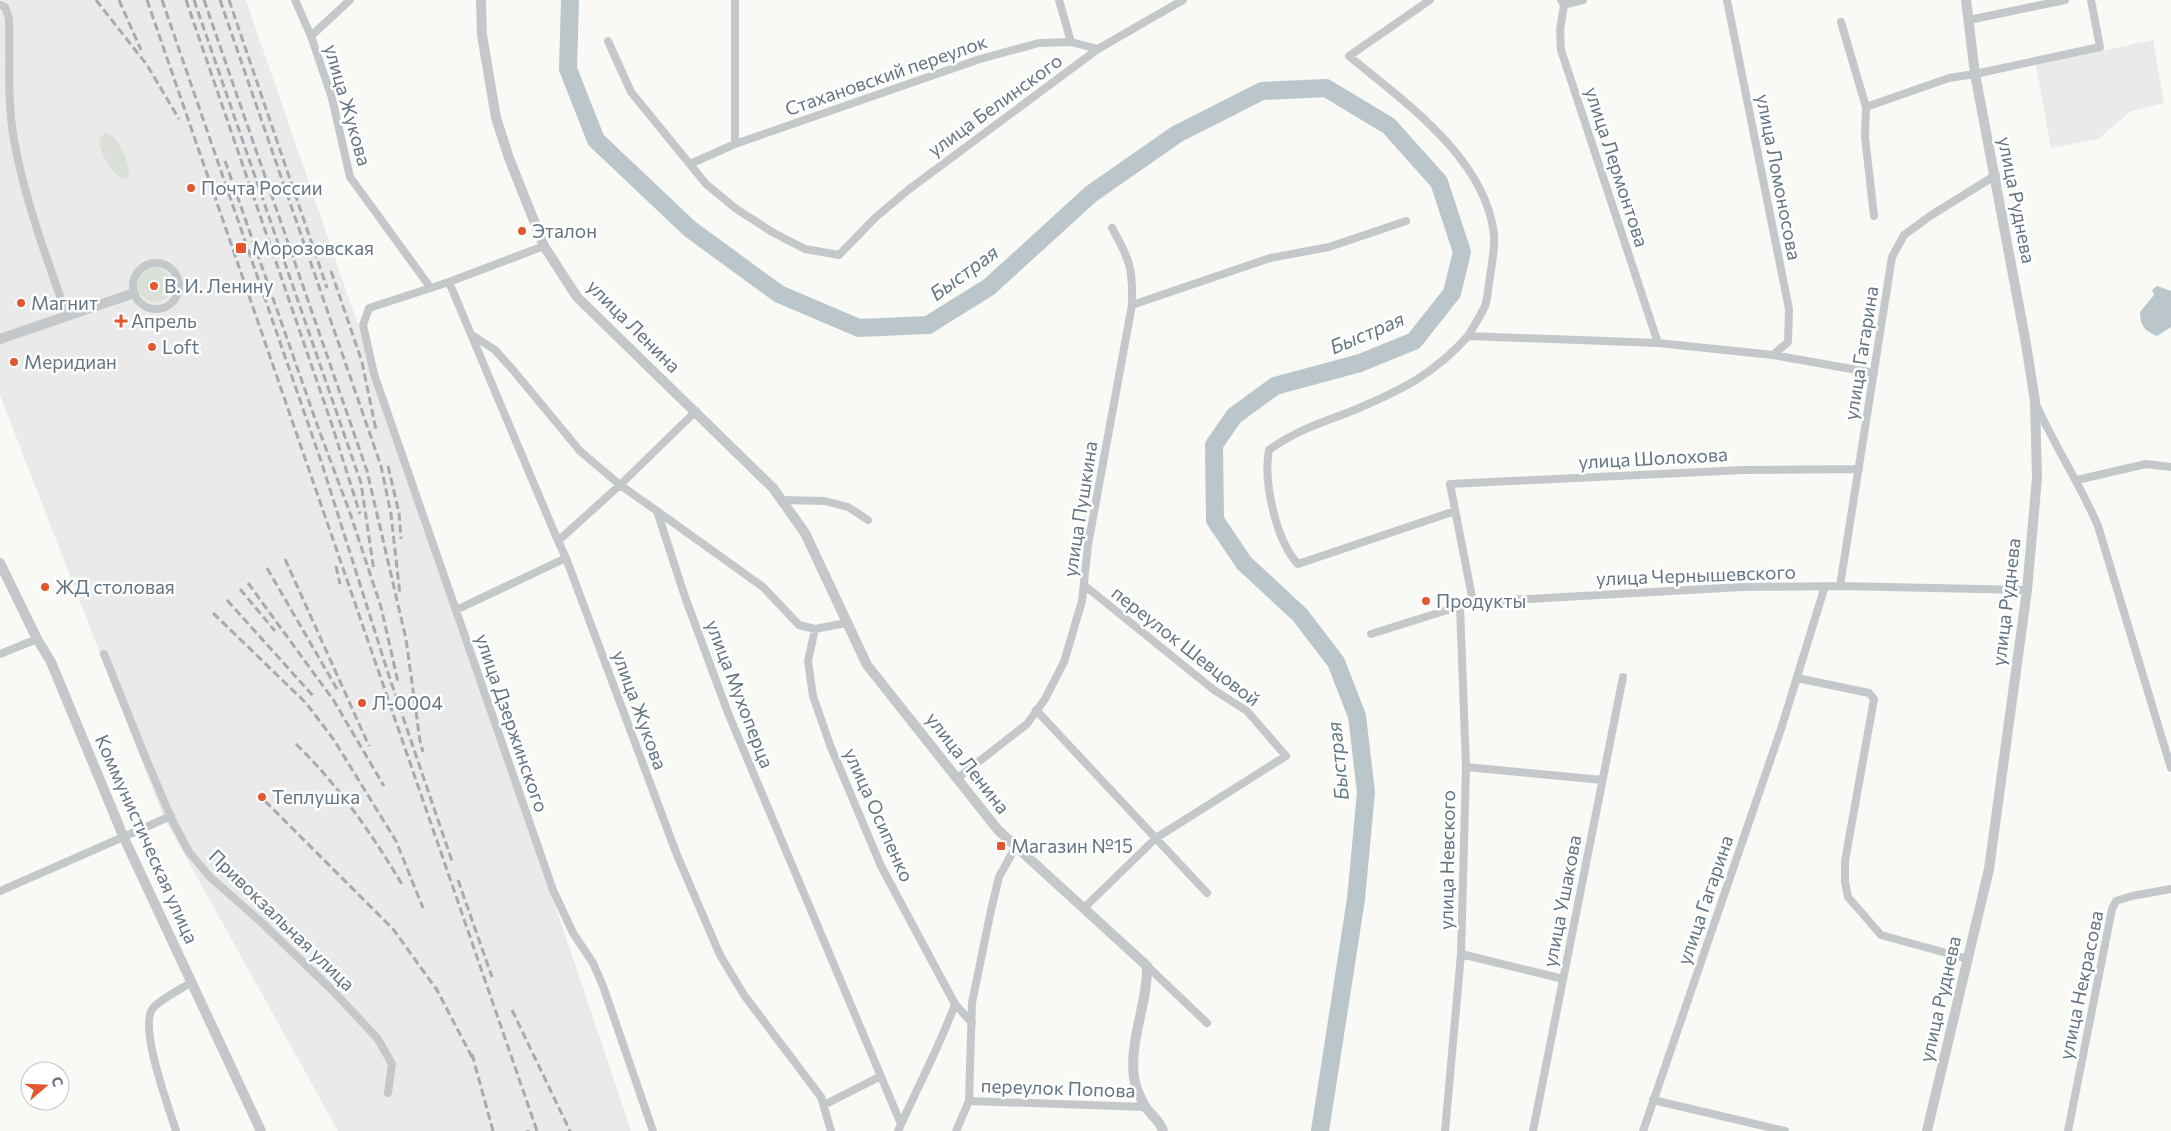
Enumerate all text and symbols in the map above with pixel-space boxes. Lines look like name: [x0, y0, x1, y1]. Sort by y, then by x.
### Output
street label: Стахановский переулок: [782, 29, 990, 120]
street label: улица Жукова: [320, 41, 377, 168]
street label: улица Белинского: [923, 48, 1066, 161]
street label: улица Лермонтова: [1581, 84, 1654, 250]
street label: улица Ломоносова: [1752, 92, 1807, 262]
street label: улица Руднева: [1994, 135, 2041, 265]
place label: Почта России: [201, 176, 323, 199]
marker: Почта России: [185, 182, 197, 194]
place label: Эталон: [532, 219, 597, 242]
marker: Эталон: [516, 225, 528, 237]
place label: Морозовская: [252, 236, 374, 259]
water label: Быстрая: [924, 239, 1002, 305]
marker: Морозовская: [234, 241, 248, 255]
place label: В. И. Ленину: [164, 274, 274, 297]
street label: улица Ленина: [583, 274, 686, 377]
marker: В. И. Ленину: [148, 280, 160, 292]
street label: улица Гагарина: [1839, 284, 1882, 422]
place label: Магнит: [31, 291, 98, 314]
marker: Магнит: [15, 297, 27, 309]
water label: Быстрая: [1326, 306, 1408, 359]
place label: Апрель: [131, 309, 197, 332]
marker: Апрель: [115, 315, 127, 327]
place label: Loft: [162, 335, 200, 358]
marker: Loft: [146, 341, 158, 353]
place label: Меридиан: [24, 350, 117, 373]
marker: Меридиан: [8, 356, 20, 368]
street label: улица Пушкина: [1057, 439, 1102, 578]
street label: улица Шолохова: [1578, 442, 1728, 473]
street label: улица Руднева: [1986, 537, 2025, 667]
street label: улица Чернышевского: [1596, 560, 1796, 589]
place label: ЖД столовая: [55, 575, 175, 598]
marker: ЖД столовая: [39, 581, 51, 593]
street label: переулок Шевцовой: [1108, 581, 1265, 711]
place label: Продукты: [1436, 589, 1526, 612]
marker: Продукты: [1420, 595, 1432, 607]
street label: улица Мухоперца: [702, 616, 779, 771]
street label: улица Дзержинского: [471, 631, 554, 815]
street label: улица Жукова: [608, 647, 673, 773]
place label: Л-0004: [372, 691, 443, 714]
marker: Л-0004: [356, 697, 368, 709]
street label: улица Ленина: [922, 707, 1015, 818]
water label: Быстрая: [1321, 721, 1353, 802]
street label: Коммунистическая улица: [91, 731, 204, 947]
street label: улица Осипенко: [840, 744, 919, 885]
place label: Теплушка: [272, 785, 360, 808]
street label: улица Невского: [1434, 790, 1459, 930]
marker: Теплушка: [256, 791, 268, 803]
street label: улица Гагарина: [1672, 832, 1737, 968]
street label: улица Ушакова: [1537, 833, 1586, 969]
place label: Магазин №15: [1011, 834, 1133, 857]
marker: Магазин №15: [995, 840, 1007, 852]
street label: Привокзальная улица: [205, 844, 360, 995]
street label: улица Некрасова: [2053, 908, 2108, 1061]
street label: улица Руднева: [1914, 934, 1965, 1064]
north arrow: [20, 1061, 70, 1111]
street label: переулок Попова: [980, 1073, 1136, 1102]
text: С: [48, 1074, 67, 1089]

